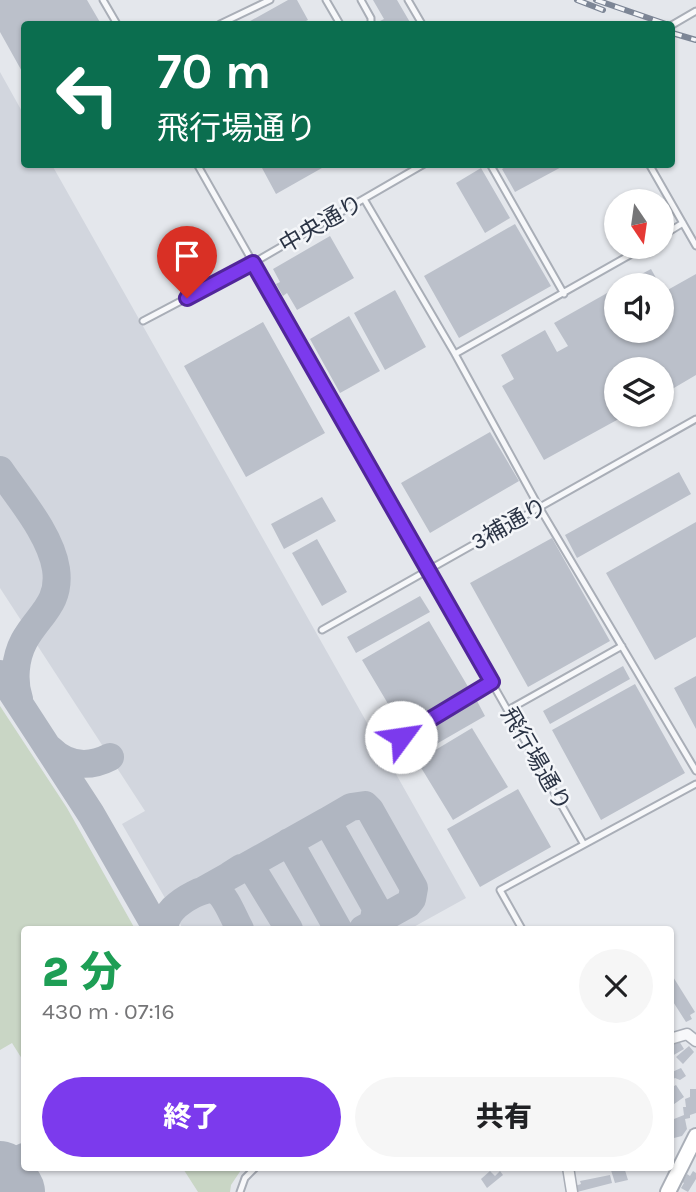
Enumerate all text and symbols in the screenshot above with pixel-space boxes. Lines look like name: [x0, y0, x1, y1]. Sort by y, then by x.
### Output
text: 70 m: [157, 43, 271, 100]
icon: left: [42, 49, 133, 140]
text: 飛行場通り: [157, 110, 317, 147]
street label: 中央通り: [274, 189, 368, 259]
north arrow: [604, 189, 674, 259]
map controls: [604, 189, 674, 427]
pin: [157, 226, 217, 298]
icon: arrive: [168, 237, 206, 275]
button: sound: [604, 273, 674, 343]
button: layers: [604, 357, 674, 427]
street label: 3補通り: [466, 492, 552, 556]
position arrow: [364, 700, 438, 774]
street label: 飛行場通り: [496, 702, 576, 816]
text: 2 分: [42, 947, 122, 997]
button: close: [579, 949, 653, 1023]
text: 430 m · 07:16: [42, 998, 175, 1025]
button: 終了: [42, 1077, 341, 1157]
button: 共有: [355, 1077, 653, 1157]

